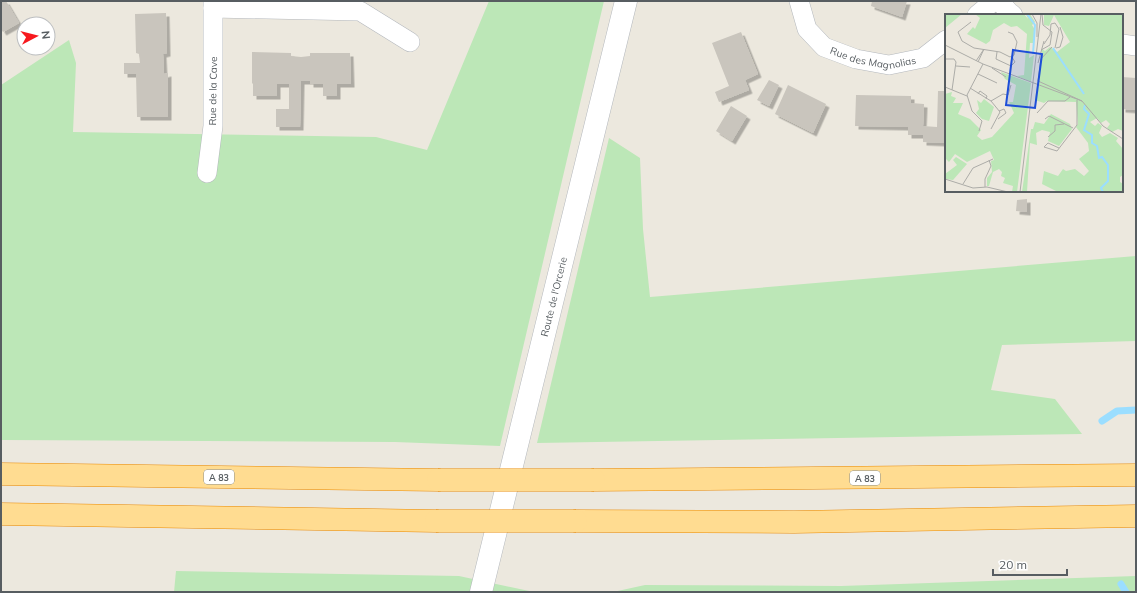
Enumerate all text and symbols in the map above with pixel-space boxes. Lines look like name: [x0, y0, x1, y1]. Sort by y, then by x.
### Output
inset map: [945, 14, 1123, 192]
north arrow: [16, 16, 56, 56]
text: N: [38, 30, 53, 40]
street label: Rue des Magnolias: [828, 43, 917, 71]
street label: Rue de la Cave: [206, 56, 220, 126]
street label: Route de l'Orcerie: [537, 256, 569, 338]
road number: A 83: [204, 470, 234, 484]
road number: A 83: [850, 471, 880, 485]
scale bar: [993, 551, 1067, 577]
text: 20 m: [999, 557, 1027, 572]

